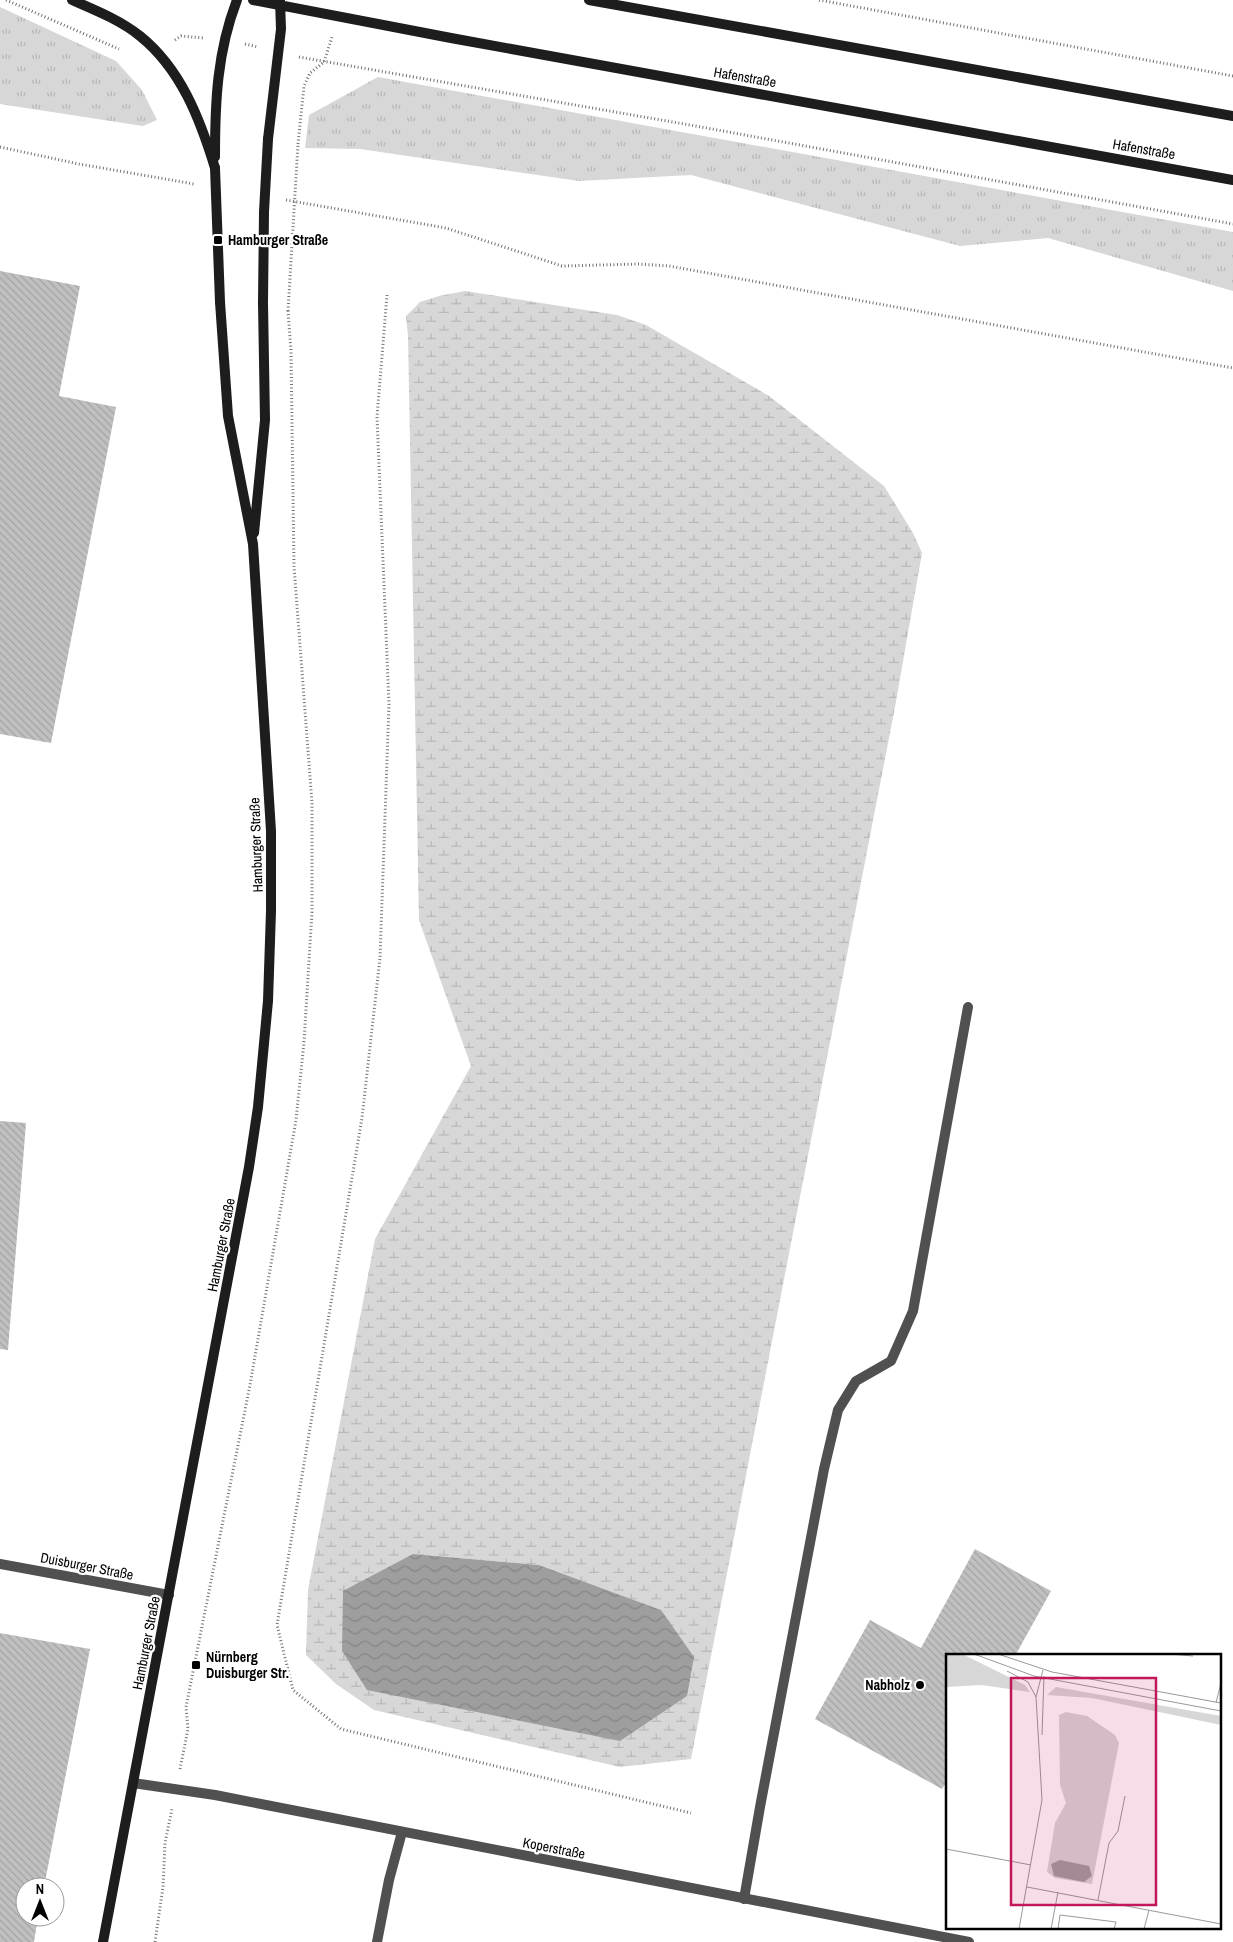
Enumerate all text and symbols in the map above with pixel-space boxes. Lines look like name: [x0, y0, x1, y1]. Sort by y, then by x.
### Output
street label: Hafenstraße: [712, 63, 778, 91]
street label: Hafenstraße: [1111, 135, 1177, 163]
place label: Hamburger Straße: [228, 231, 328, 249]
marker: Hamburger Straße: [212, 234, 224, 246]
street label: Hamburger Straße: [245, 797, 267, 893]
street label: Hamburger Straße: [203, 1197, 239, 1293]
street label: Duisburger Straße: [39, 1548, 135, 1584]
street label: Hamburger Straße: [128, 1595, 164, 1691]
place label: Nürnberg Duisburger Str.: [206, 1648, 289, 1682]
inset map: [946, 1654, 1220, 1930]
marker: Nürnberg Duisburger Str.: [190, 1659, 202, 1671]
place label: Nabholz: [865, 1676, 910, 1694]
marker: Nabholz: [914, 1679, 926, 1691]
street label: Koperstraße: [521, 1833, 587, 1863]
north arrow: [15, 1877, 65, 1927]
text: N: [36, 1880, 44, 1898]

